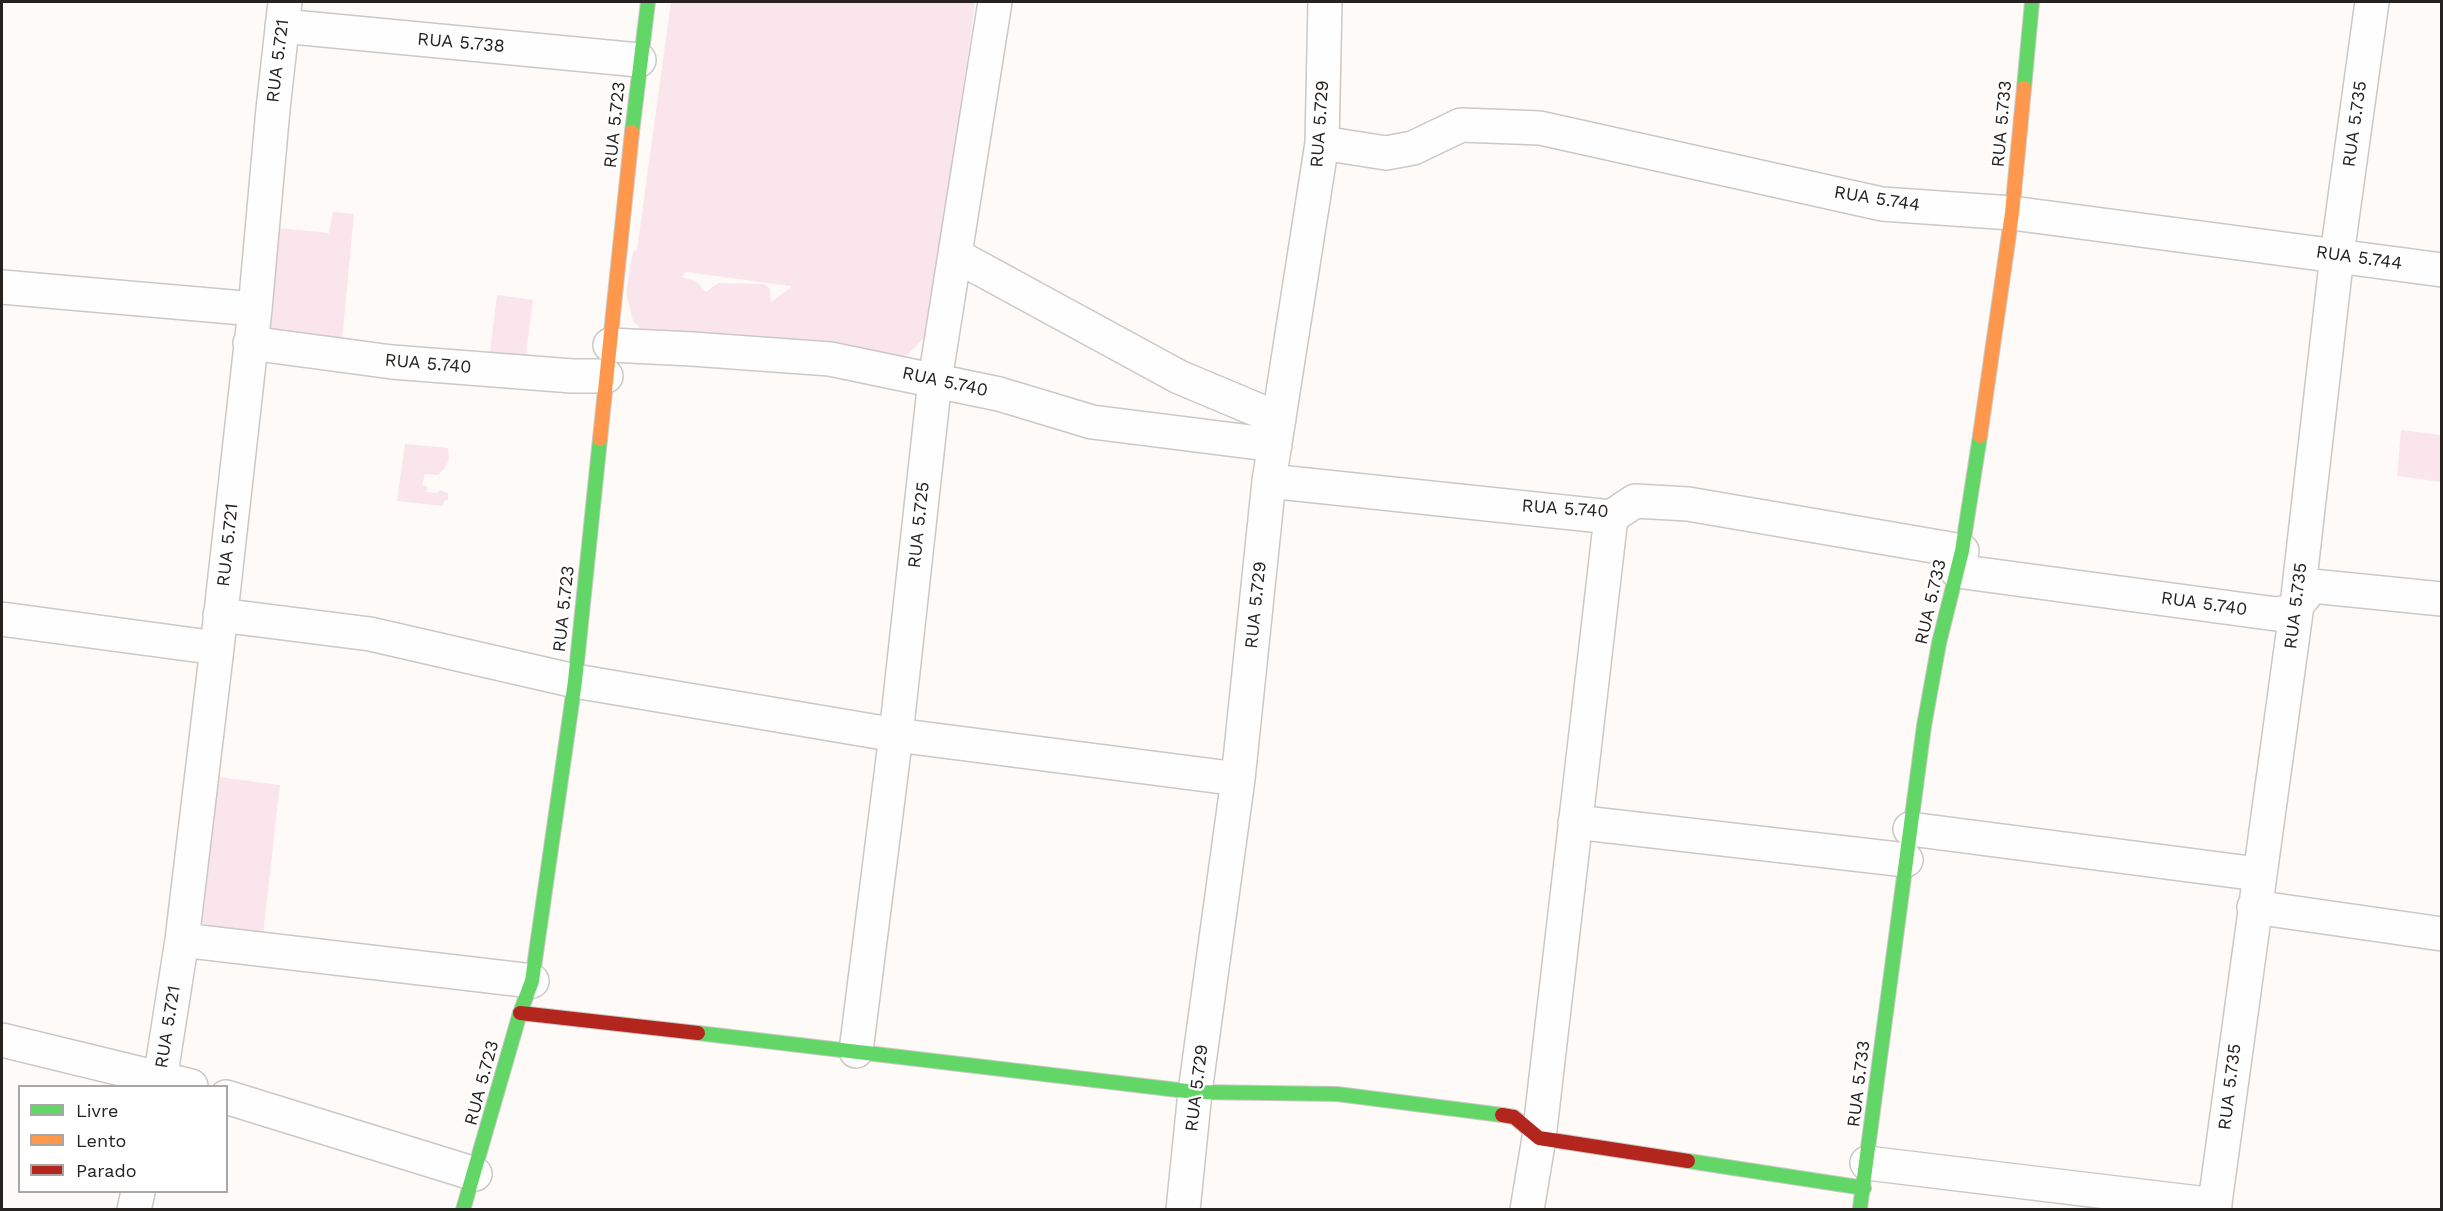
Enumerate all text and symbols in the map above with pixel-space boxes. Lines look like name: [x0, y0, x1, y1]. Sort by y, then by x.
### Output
street label: RUA 5.721: [262, 18, 294, 104]
street label: RUA 5.738: [416, 28, 506, 58]
street label: RUA 5.729: [1306, 79, 1334, 169]
street label: RUA 5.735: [2338, 79, 2372, 169]
street label: RUA 5.733: [1987, 80, 2017, 168]
street label: RUA 5.723: [600, 81, 630, 169]
street label: RUA 5.744: [1832, 182, 1922, 216]
street label: RUA 5.744: [2314, 241, 2404, 275]
street label: RUA 5.740: [384, 349, 472, 379]
street label: RUA 5.740: [900, 362, 990, 402]
street label: RUA 5.725: [904, 481, 934, 569]
street label: RUA 5.740: [1521, 495, 1609, 523]
street label: RUA 5.721: [213, 502, 243, 588]
street label: RUA 5.733: [1911, 557, 1951, 647]
street label: RUA 5.729: [1241, 560, 1271, 650]
street label: RUA 5.735: [2280, 561, 2312, 651]
street label: RUA 5.723: [549, 565, 579, 653]
street label: RUA 5.740: [2159, 587, 2249, 621]
street label: RUA 5.721: [151, 984, 185, 1070]
street label: RUA 5.723: [460, 1038, 504, 1128]
street label: RUA 5.733: [1843, 1039, 1875, 1129]
street label: RUA 5.735: [2214, 1042, 2246, 1132]
street label: RUA 5.729: [1181, 1043, 1213, 1133]
legend: [18, 1085, 228, 1193]
text: Livre: [76, 1100, 118, 1121]
text: Lento: [76, 1130, 126, 1151]
text: Parado: [76, 1160, 137, 1181]

